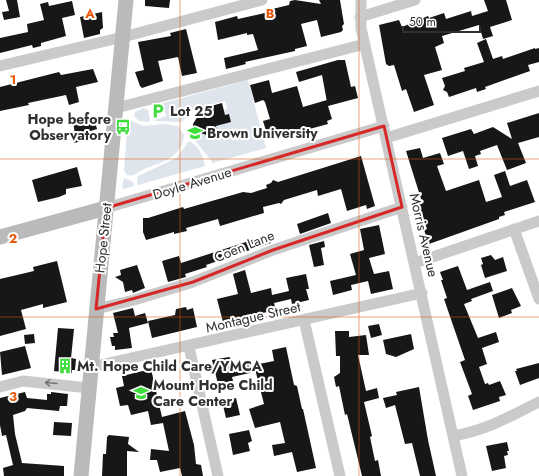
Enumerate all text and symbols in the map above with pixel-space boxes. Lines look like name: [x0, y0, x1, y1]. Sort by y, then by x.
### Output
text: A: [84, 4, 95, 23]
text: B: [266, 4, 275, 23]
scale bar: [403, 8, 480, 34]
text: 50 m: [409, 13, 436, 31]
text: 1: [10, 70, 16, 89]
place label: Lot 25: [170, 101, 213, 121]
parking icon: Lot 25: [149, 102, 167, 120]
place label: Hope before Observatory: [28, 109, 112, 145]
bus stop icon: Hope before Observatory: [114, 118, 132, 136]
place label: Brown University: [207, 123, 318, 143]
school or university icon: Brown University: [186, 124, 204, 142]
street label: Doyle Avenue: [150, 162, 234, 204]
street label: Morris Avenue: [405, 191, 443, 279]
street label: Hope Street: [89, 201, 117, 274]
street label: Coen Lane: [211, 225, 277, 267]
text: 2: [9, 229, 17, 248]
street label: Montague Street: [204, 296, 303, 338]
place label: Mt. Hope Child Care/YMCA: [77, 356, 263, 376]
building icon: Mt. Hope Child Care/YMCA: [56, 357, 74, 375]
place label: Mount Hope Child Care Center: [153, 375, 273, 411]
one-way arrow: [45, 380, 58, 387]
school or university icon: Mount Hope Child Care Center: [132, 384, 150, 402]
text: 3: [9, 387, 17, 406]

